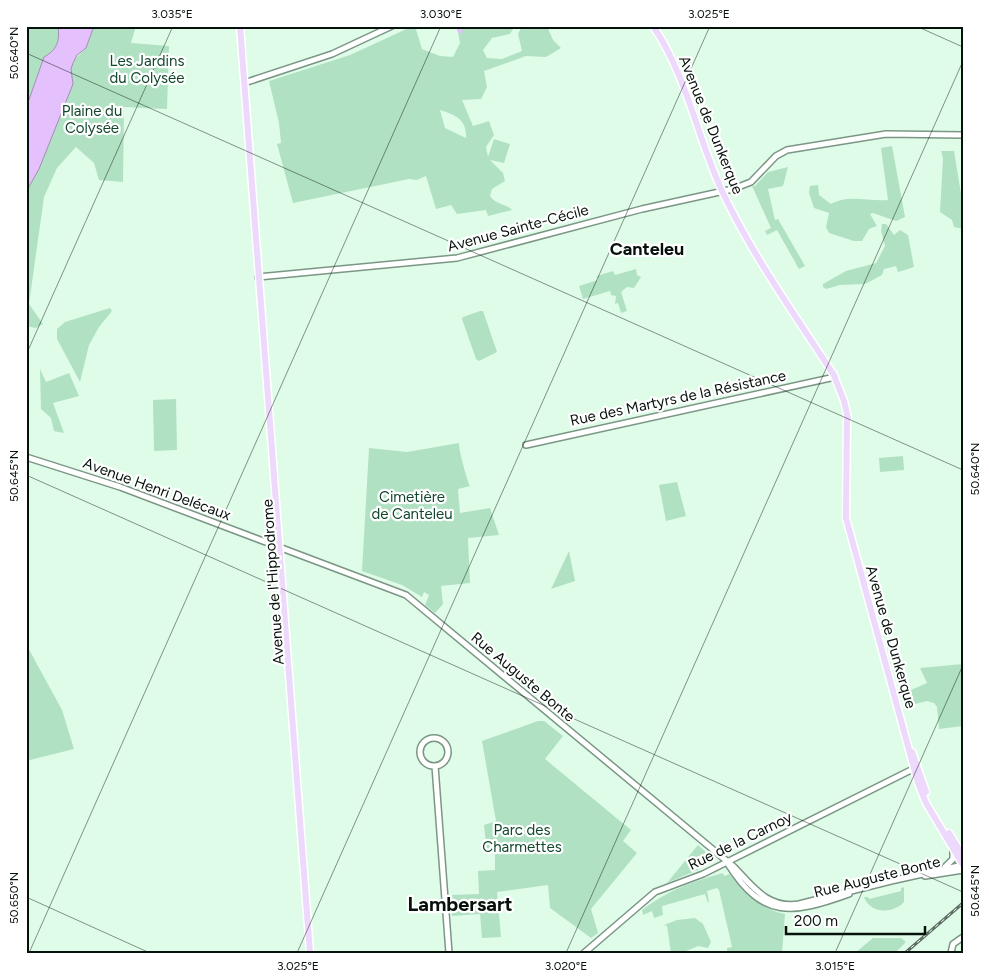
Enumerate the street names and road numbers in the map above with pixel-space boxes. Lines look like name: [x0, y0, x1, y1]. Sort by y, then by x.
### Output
street label: Avenue de Dunkerque: [675, 53, 747, 197]
street label: Avenue Sainte-Cécile: [445, 200, 591, 256]
street label: Rue des Martyrs de la Résistance: [568, 366, 788, 430]
street label: Avenue Henri Delécaux: [81, 454, 233, 524]
street label: Avenue de l'Hippodrome: [258, 499, 288, 665]
street label: Avenue de Dunkerque: [862, 563, 920, 711]
street label: Rue Auguste Bonte: [467, 628, 579, 726]
street label: Rue de la Carnoy: [685, 808, 795, 874]
street label: Rue Auguste Bonte: [812, 853, 942, 901]

